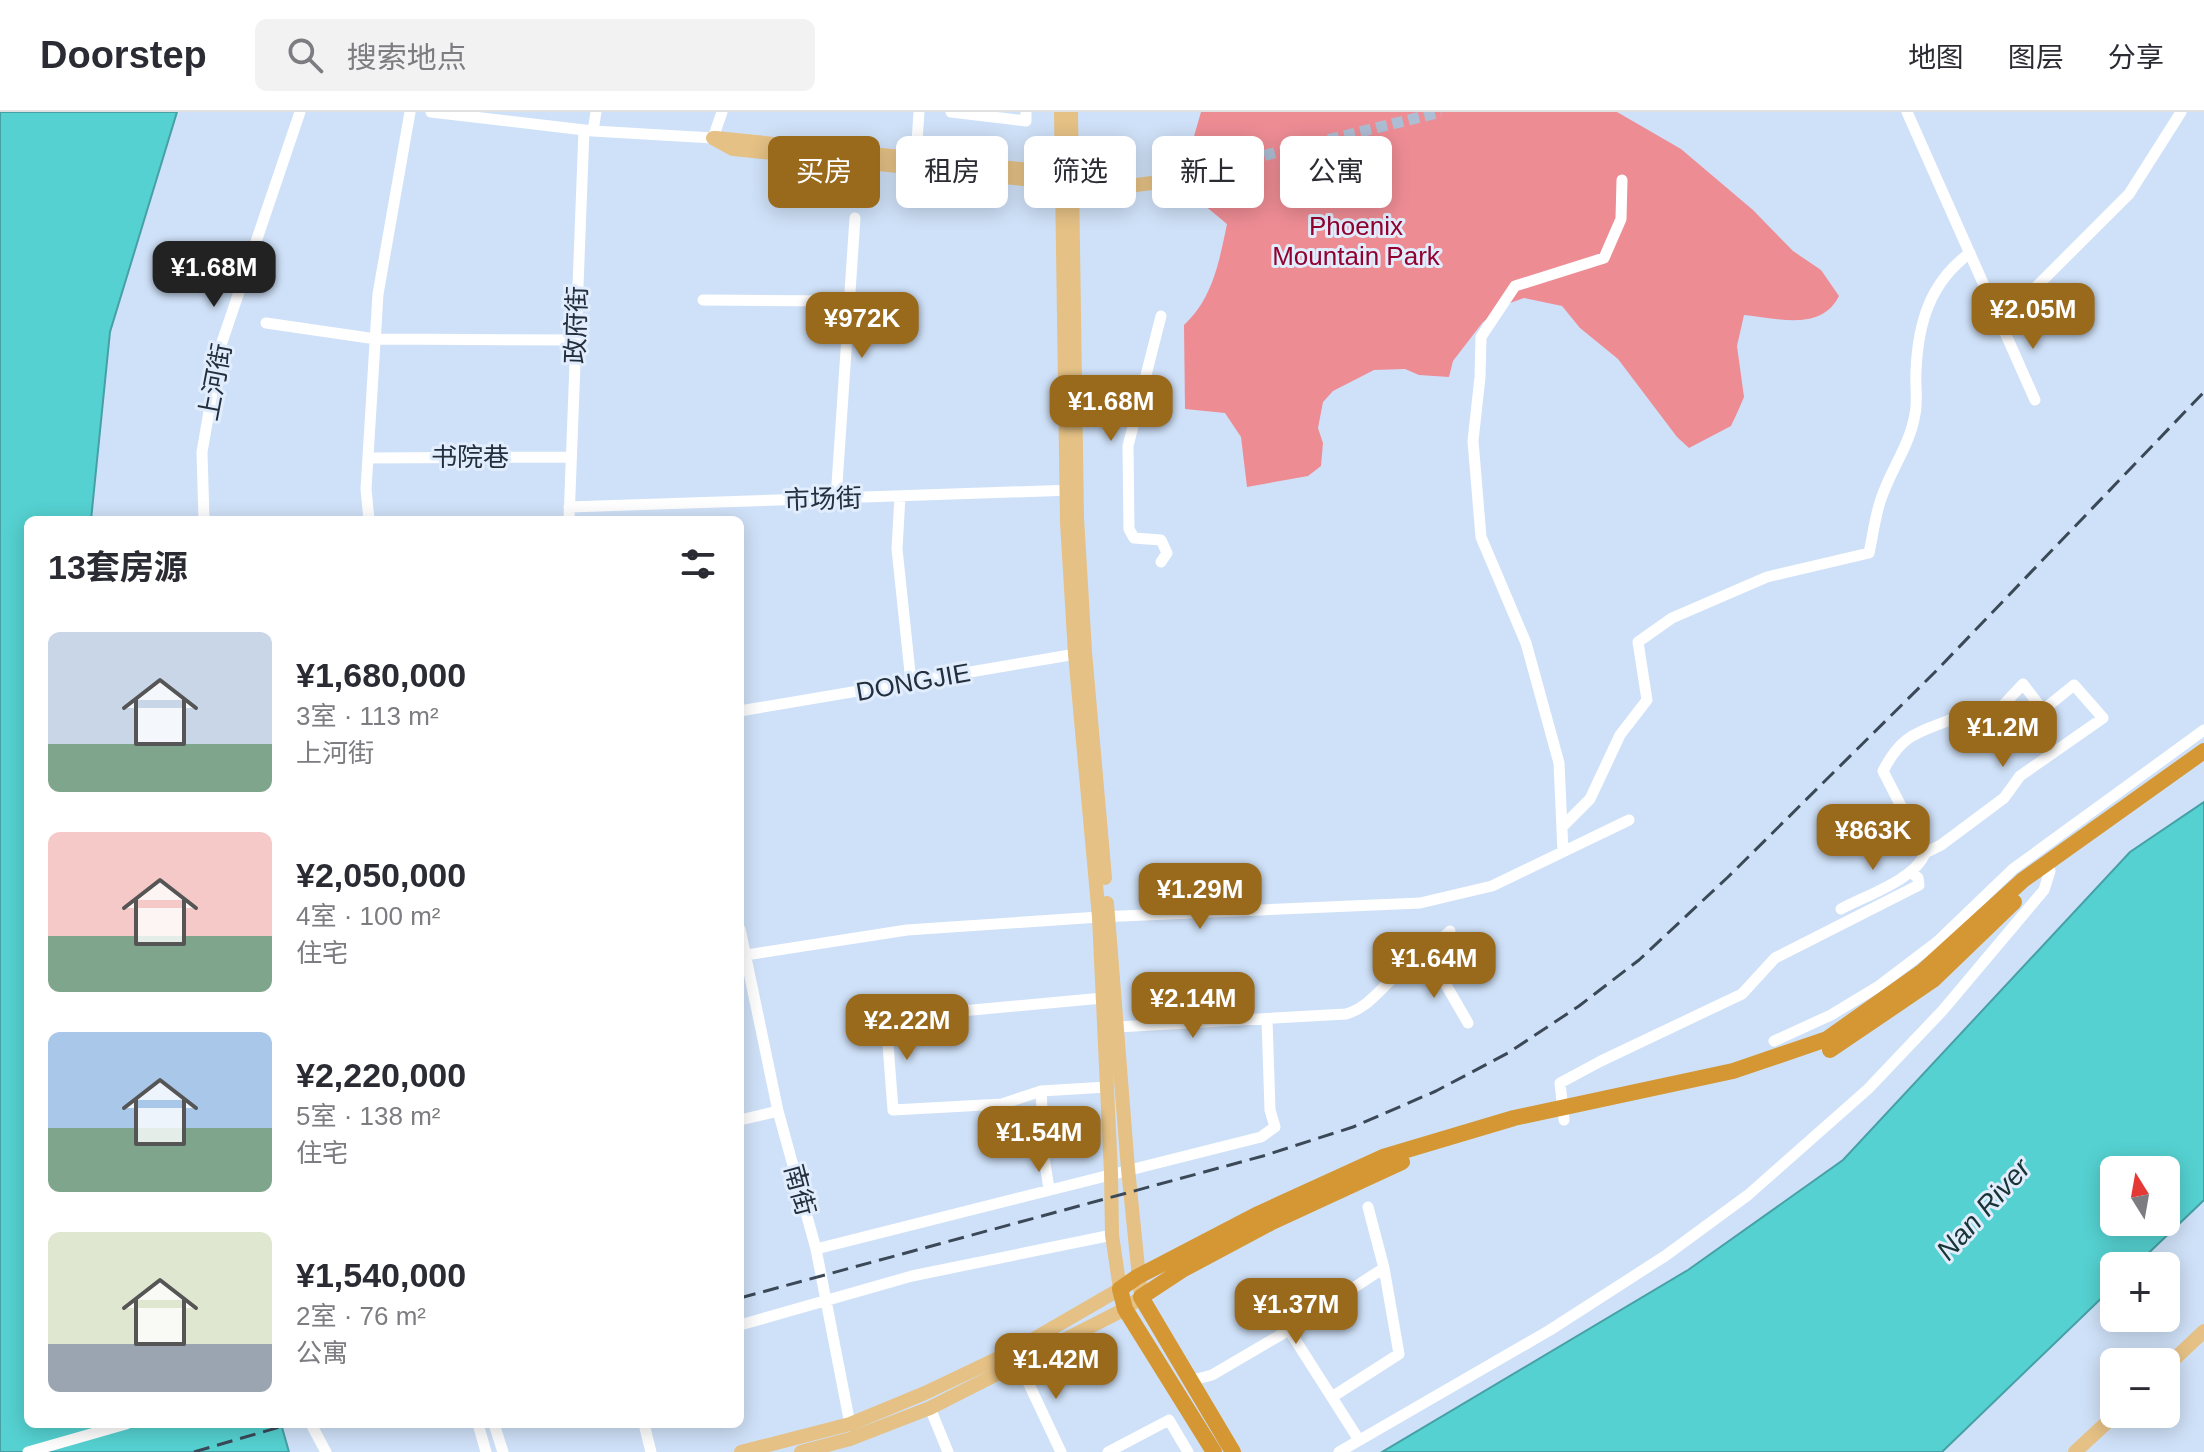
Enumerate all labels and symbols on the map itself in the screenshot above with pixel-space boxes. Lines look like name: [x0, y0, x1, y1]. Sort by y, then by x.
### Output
park label: Phoenix Mountain Park: [1272, 211, 1441, 271]
pin: ¥1.68M: [149, 241, 279, 309]
pin: ¥2.05M: [1968, 283, 2098, 351]
street label: 政府街: [560, 285, 592, 365]
pin: ¥972K: [806, 292, 918, 360]
street label: 上河街: [193, 341, 237, 423]
pin: ¥1.68M: [1046, 375, 1176, 443]
street label: 书院巷: [431, 442, 509, 472]
street label: 市场街: [783, 483, 863, 515]
street label: DONGJIE: [853, 657, 973, 707]
pin: ¥1.2M: [1947, 701, 2059, 769]
pin: ¥863K: [1817, 804, 1929, 872]
pin: ¥1.29M: [1135, 863, 1265, 931]
pin: ¥1.64M: [1369, 932, 1499, 1000]
pin: ¥2.14M: [1128, 972, 1258, 1040]
pin: ¥2.22M: [842, 994, 972, 1062]
pin: ¥1.54M: [974, 1106, 1104, 1174]
water label: Nan River: [1930, 1151, 2038, 1266]
north arrow: [2100, 1156, 2180, 1236]
street label: 南街: [779, 1161, 821, 1219]
pin: ¥1.37M: [1231, 1278, 1361, 1346]
pin: ¥1.42M: [991, 1333, 1121, 1401]

